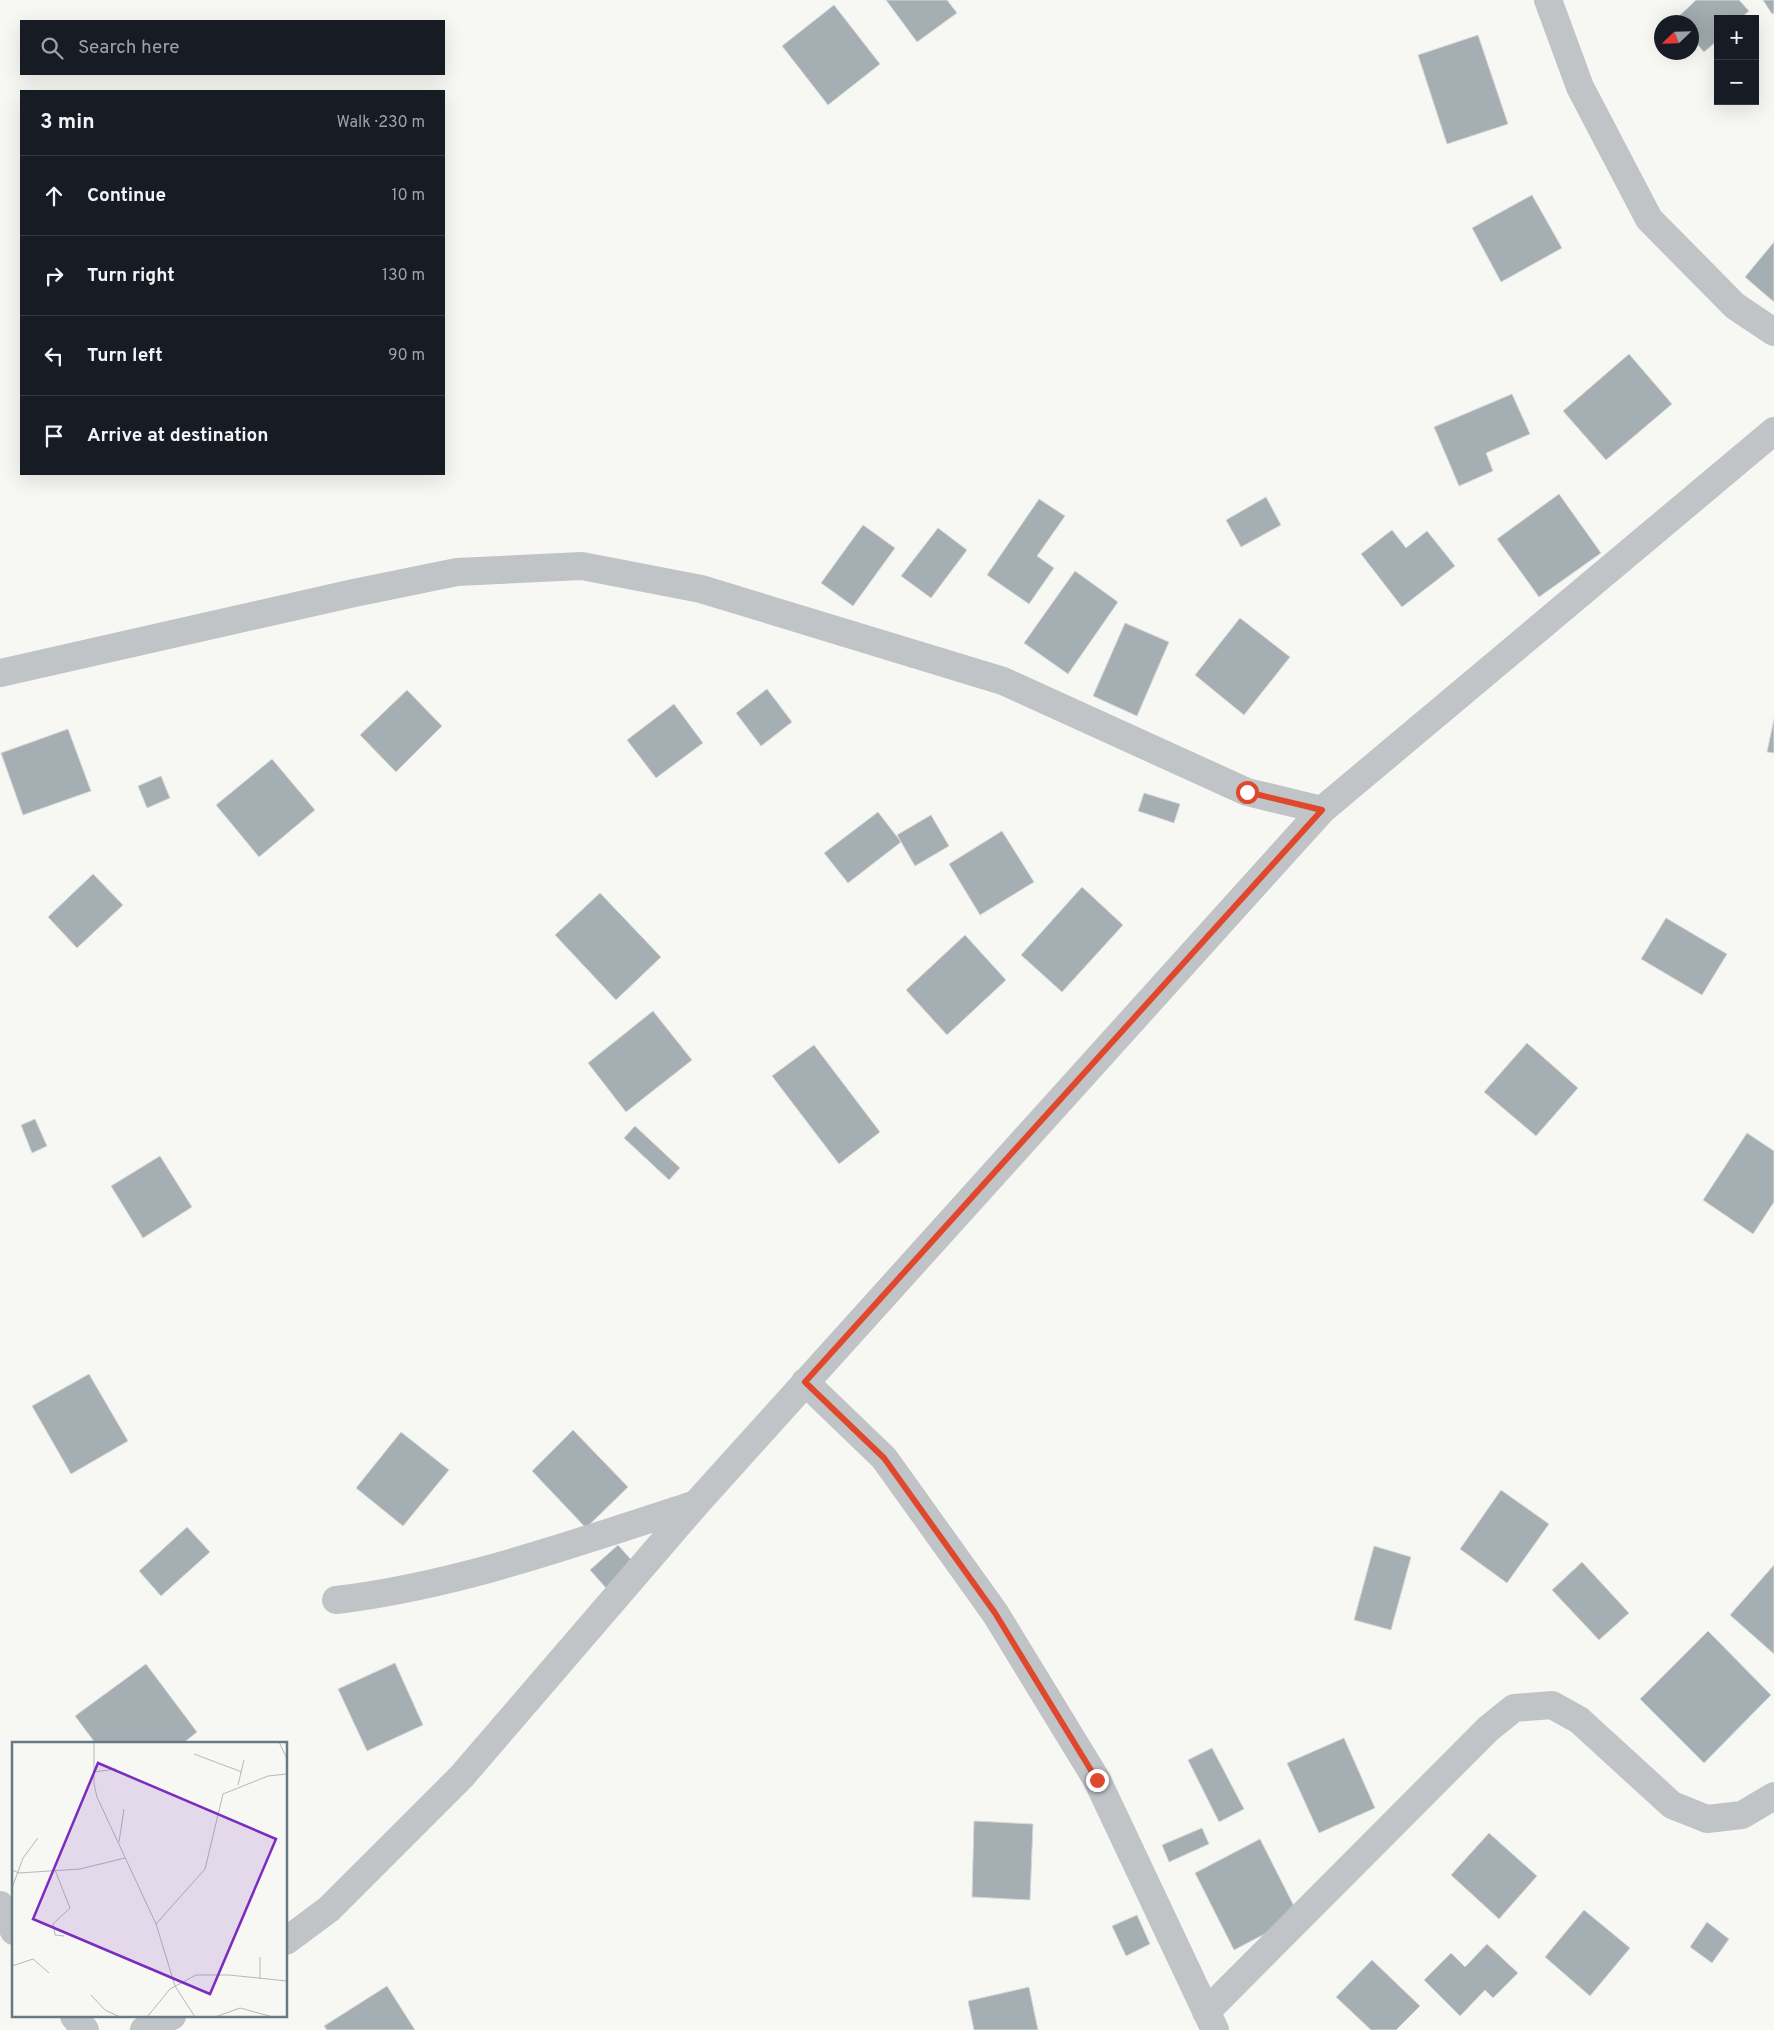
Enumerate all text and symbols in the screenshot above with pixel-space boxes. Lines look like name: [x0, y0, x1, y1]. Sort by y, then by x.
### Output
north arrow: [1654, 15, 1699, 60]
map controls: [1714, 15, 1759, 105]
button: +: [1714, 15, 1759, 60]
search box: [20, 20, 445, 75]
icon: search: [38, 34, 66, 62]
text: Search here: [78, 36, 180, 60]
button: −: [1714, 60, 1759, 105]
text: 3 min: [40, 109, 95, 136]
text: Walk · 230 m: [336, 113, 425, 133]
icon: ahead: [40, 182, 68, 210]
text: Continue: [87, 184, 166, 208]
text: 10 m: [391, 186, 425, 206]
icon: right: [40, 262, 68, 290]
text: Turn right: [87, 264, 175, 288]
text: 130 m: [382, 266, 425, 286]
icon: left: [40, 342, 68, 370]
text: Turn left: [87, 344, 163, 368]
text: 90 m: [388, 346, 425, 366]
icon: arrive: [40, 422, 68, 450]
text: Arrive at destination: [87, 424, 268, 448]
route start: [1236, 781, 1259, 804]
inset map: [12, 1742, 288, 2018]
route end: [1086, 1769, 1109, 1792]

